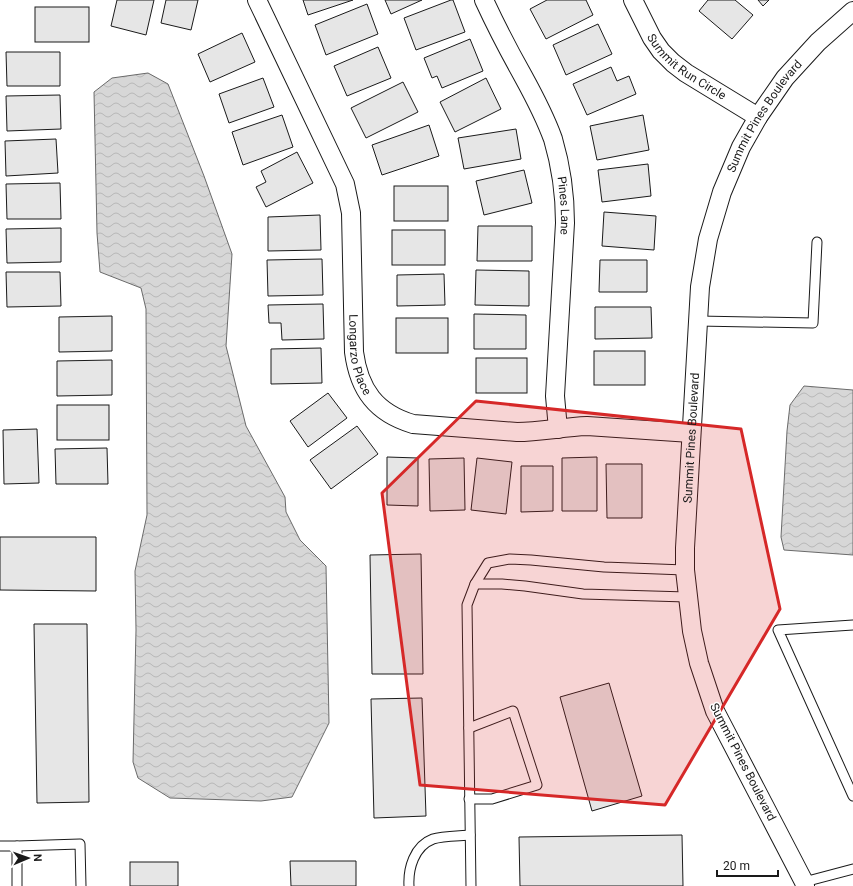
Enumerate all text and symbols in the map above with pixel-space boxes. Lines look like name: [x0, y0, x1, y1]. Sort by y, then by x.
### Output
street label: Summit Run Circle: [644, 31, 729, 103]
street label: Summit Pines Boulevard: [724, 57, 805, 175]
street label: Pines Lane: [554, 175, 572, 235]
street label: Longarzo Place: [346, 314, 374, 398]
street label: Summit Pines Boulevard: [681, 372, 702, 503]
street label: Summit Pines Boulevard: [707, 701, 779, 823]
north arrow: [8, 838, 48, 878]
scale bar: [717, 852, 778, 878]
text: N: [31, 854, 44, 862]
text: 20 m: [723, 859, 750, 873]

